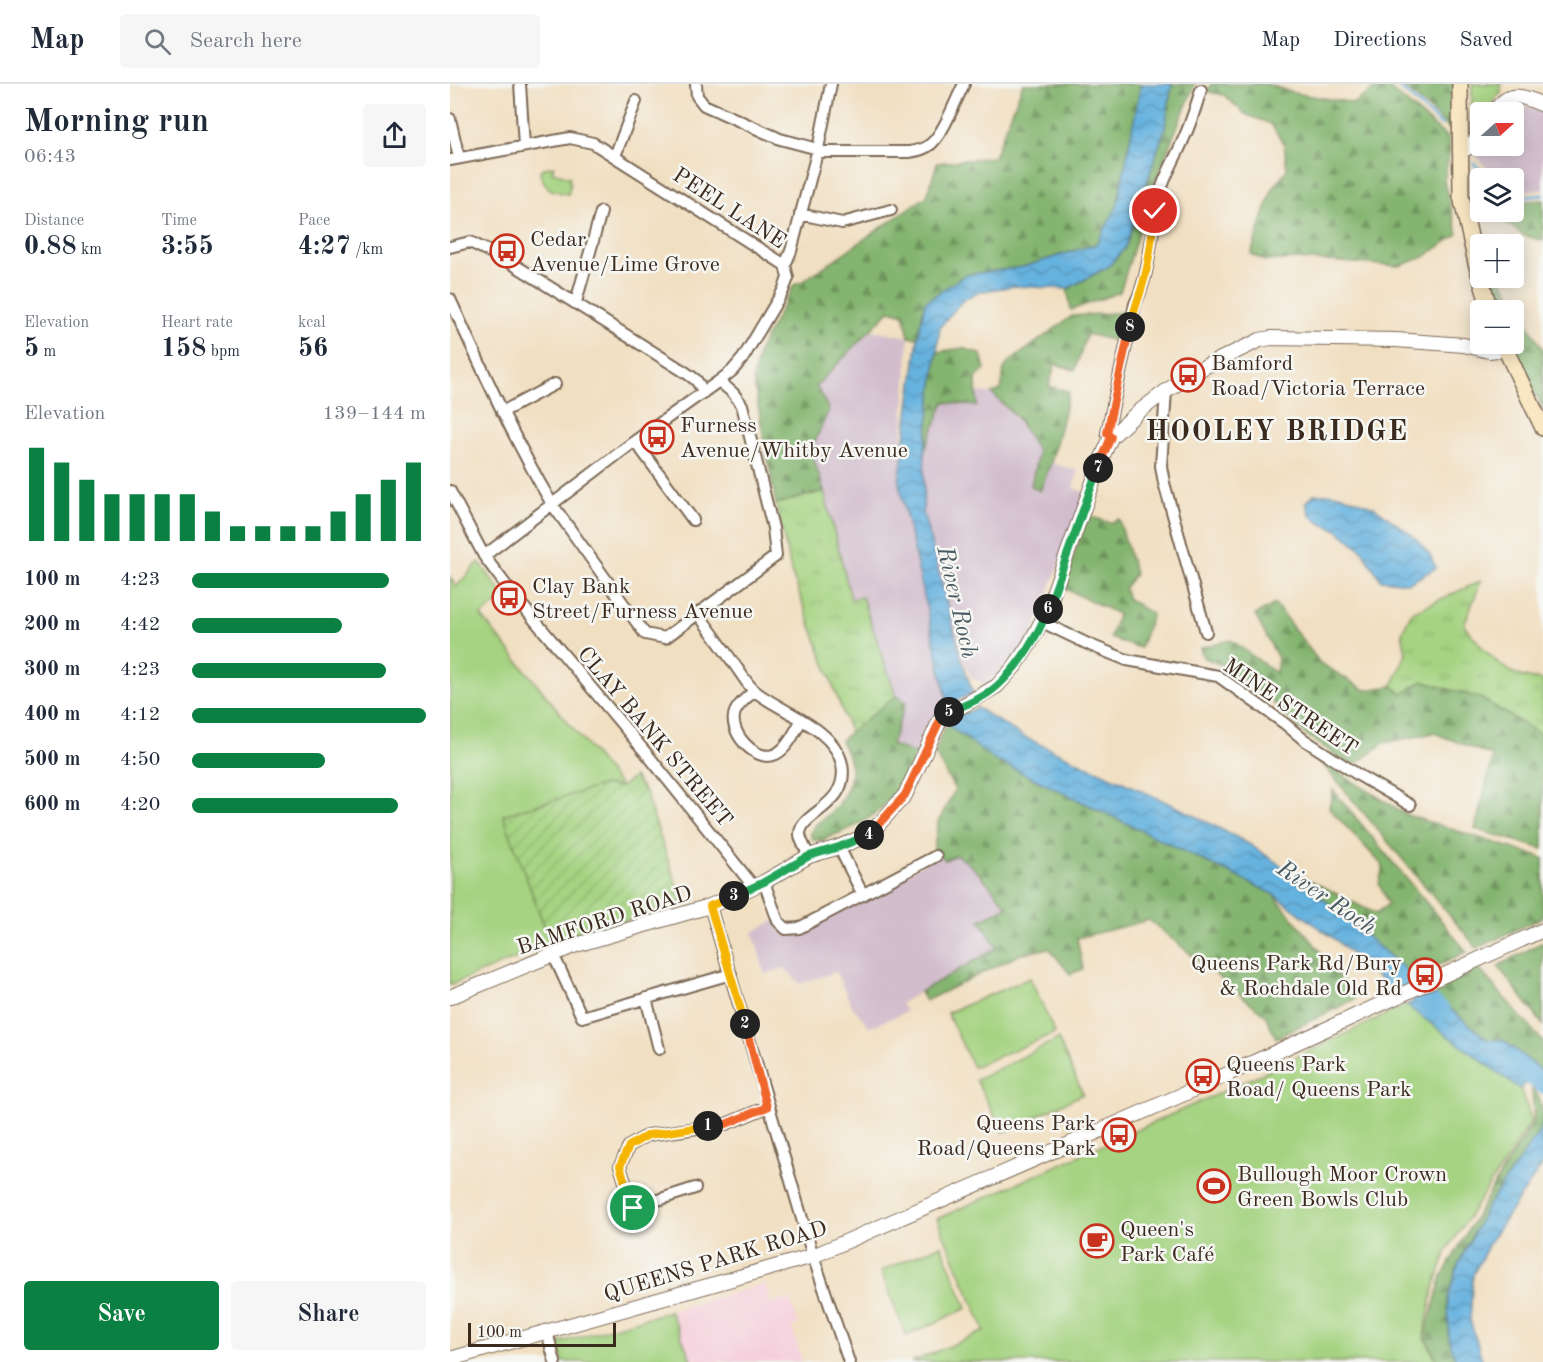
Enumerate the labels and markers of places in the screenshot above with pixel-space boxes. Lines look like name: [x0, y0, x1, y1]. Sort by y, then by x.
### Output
pin: [1129, 185, 1180, 236]
place label: Cedar Avenue/Lime Grove: [530, 229, 720, 276]
bus stop icon: Cedar Avenue/Lime Grove: [489, 233, 525, 269]
pin: 8: [1115, 312, 1145, 342]
place label: Bamford Road/Victoria Terrace: [1211, 353, 1425, 400]
bus stop icon: Bamford Road/Victoria Terrace: [1170, 357, 1206, 393]
place label: Furness Avenue/Whitby Avenue: [680, 415, 908, 462]
bus stop icon: Furness Avenue/Whitby Avenue: [639, 419, 675, 455]
pin: 7: [1083, 453, 1113, 483]
place label: Clay Bank Street/Furness Avenue: [532, 576, 753, 623]
bus stop icon: Clay Bank Street/Furness Avenue: [491, 580, 527, 616]
pin: 6: [1033, 594, 1063, 624]
pin: 5: [934, 697, 964, 727]
pin: 4: [854, 820, 884, 850]
pin: 3: [719, 881, 749, 911]
place label: Queens Park Rd/Bury & Rochdale Old Rd: [1191, 953, 1402, 1000]
bus stop icon: Queens Park Rd/Bury & Rochdale Old Rd: [1407, 957, 1443, 993]
pin: 2: [730, 1009, 760, 1039]
place label: Queens Park Road/ Queens Park: [1226, 1054, 1411, 1101]
bus stop icon: Queens Park Road/ Queens Park: [1185, 1058, 1221, 1094]
pin: 1: [693, 1111, 723, 1141]
place label: Queens Park Road/Queens Park: [917, 1113, 1096, 1160]
bus stop icon: Queens Park Road/Queens Park: [1101, 1117, 1137, 1153]
place label: Bullough Moor Crown Green Bowls Club: [1237, 1164, 1447, 1211]
sports icon: Bullough Moor Crown Green Bowls Club: [1196, 1168, 1232, 1204]
pin: [607, 1182, 658, 1233]
place label: Queen's Park Café: [1120, 1219, 1214, 1266]
cafe icon: Queen's Park Café: [1079, 1223, 1115, 1259]

